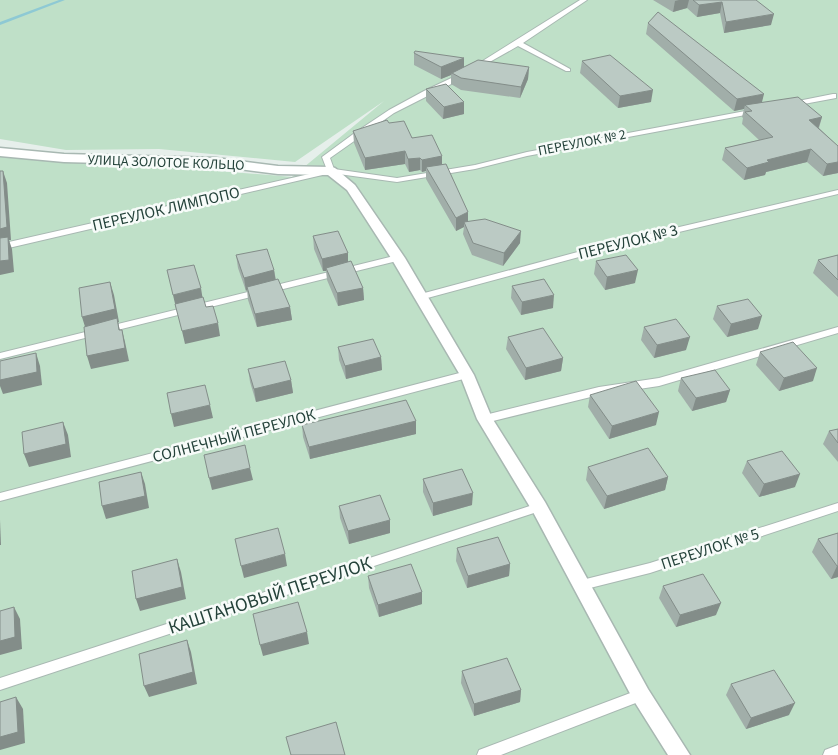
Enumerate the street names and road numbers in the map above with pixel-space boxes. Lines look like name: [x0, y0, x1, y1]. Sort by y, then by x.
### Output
street label: ПЕРЕУЛОК № 2: [536, 125, 628, 161]
street label: УЛИЦА ЗОЛОТОЕ КОЛЬЦО: [87, 150, 245, 176]
street label: ПЕРЕУЛОК ЛИМПОПО: [90, 181, 242, 237]
street label: ПЕРЕУЛОК № 3: [576, 219, 680, 265]
street label: СОЛНЕЧНЫЙ ПЕРЕУЛОК: [150, 403, 319, 468]
street label: ПЕРЕУЛОК № 5: [658, 523, 762, 575]
street label: КАШТАНОВЫЙ ПЕРЕУЛОК: [165, 550, 375, 642]

